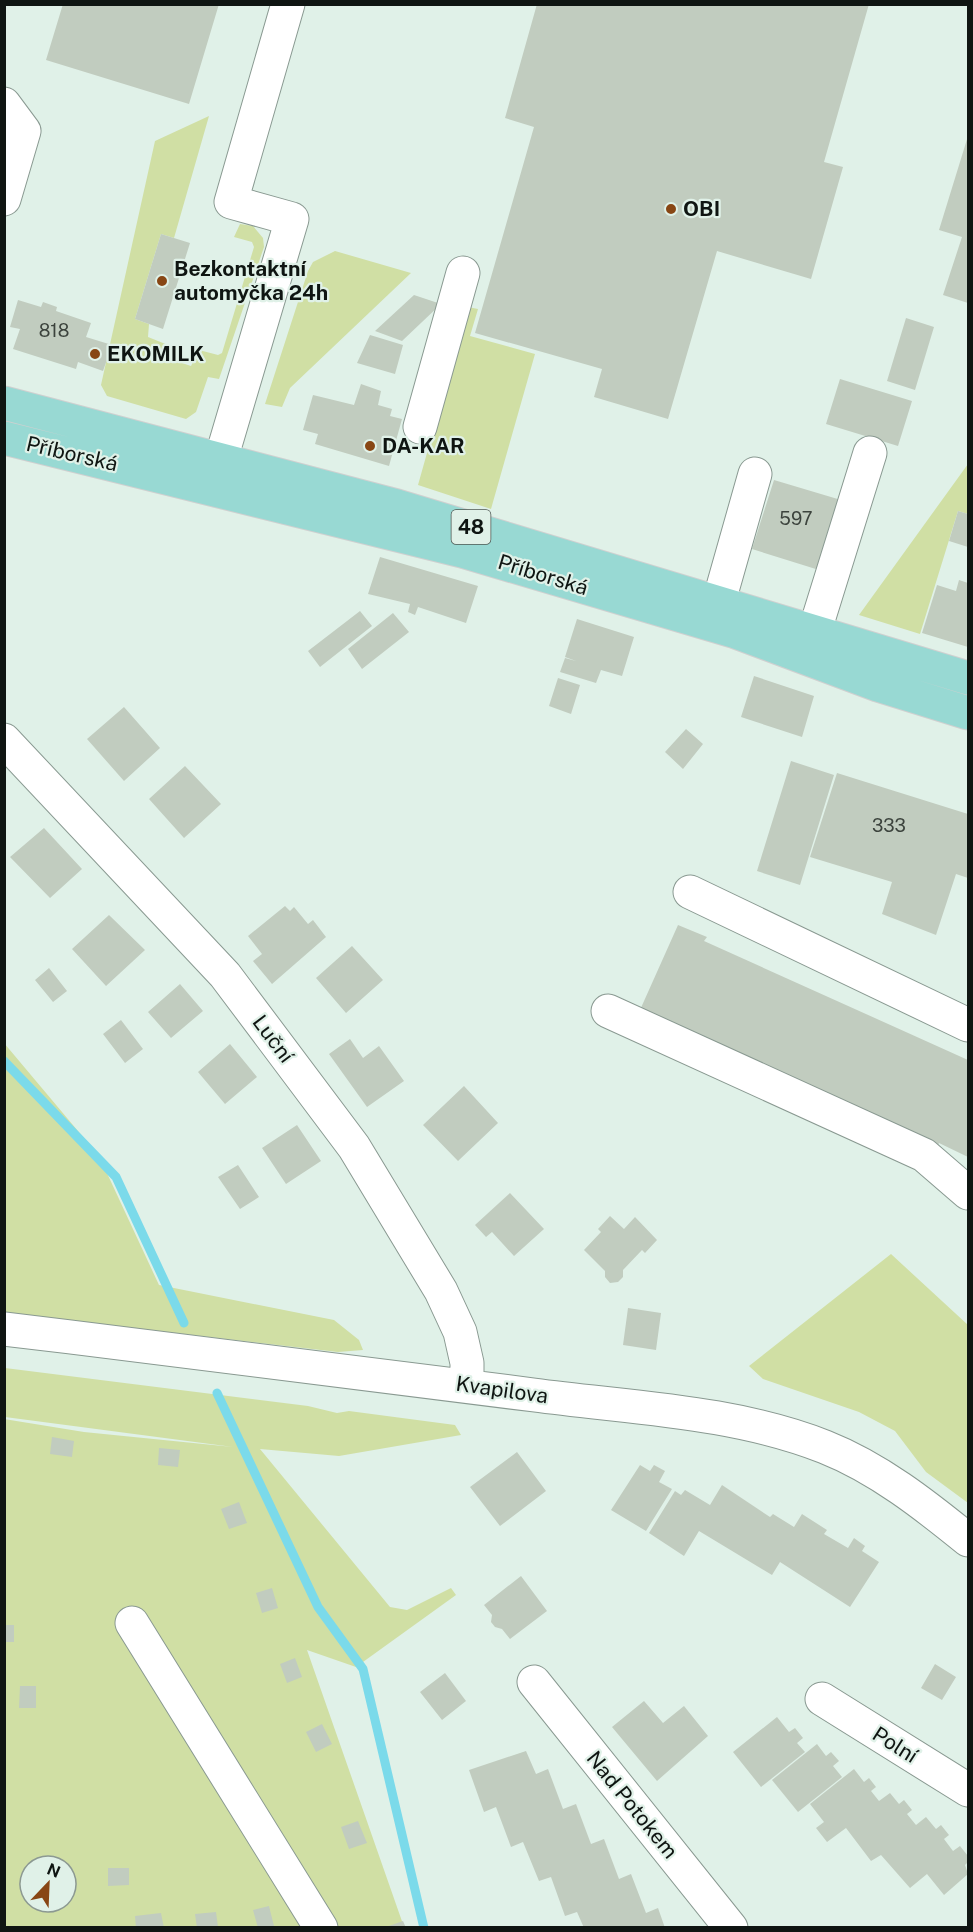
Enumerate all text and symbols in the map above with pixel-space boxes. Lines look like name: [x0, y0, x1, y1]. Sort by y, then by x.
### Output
place label: OBI: [683, 196, 720, 221]
marker: OBI: [664, 202, 678, 216]
place label: Bezkontaktní automyčka 24h: [174, 256, 328, 305]
marker: Bezkontaktní automyčka 24h: [155, 274, 169, 288]
house number: 818: [39, 320, 69, 341]
place label: EKOMILK: [107, 341, 204, 366]
marker: EKOMILK: [88, 347, 102, 361]
street label: Příborská: [24, 431, 120, 476]
place label: DA-KAR: [382, 433, 465, 458]
marker: DA-KAR: [363, 439, 377, 453]
house number: 597: [779, 508, 813, 529]
road number: 48: [452, 510, 490, 544]
street label: Příborská: [495, 549, 591, 600]
house number: 333: [872, 815, 906, 836]
street label: Luční: [247, 1010, 300, 1068]
street label: Kvapilova: [454, 1371, 550, 1408]
street label: Polní: [868, 1721, 923, 1769]
street label: Nad Potokem: [582, 1746, 683, 1863]
north arrow: [18, 1854, 78, 1914]
text: N: [44, 1859, 63, 1882]

